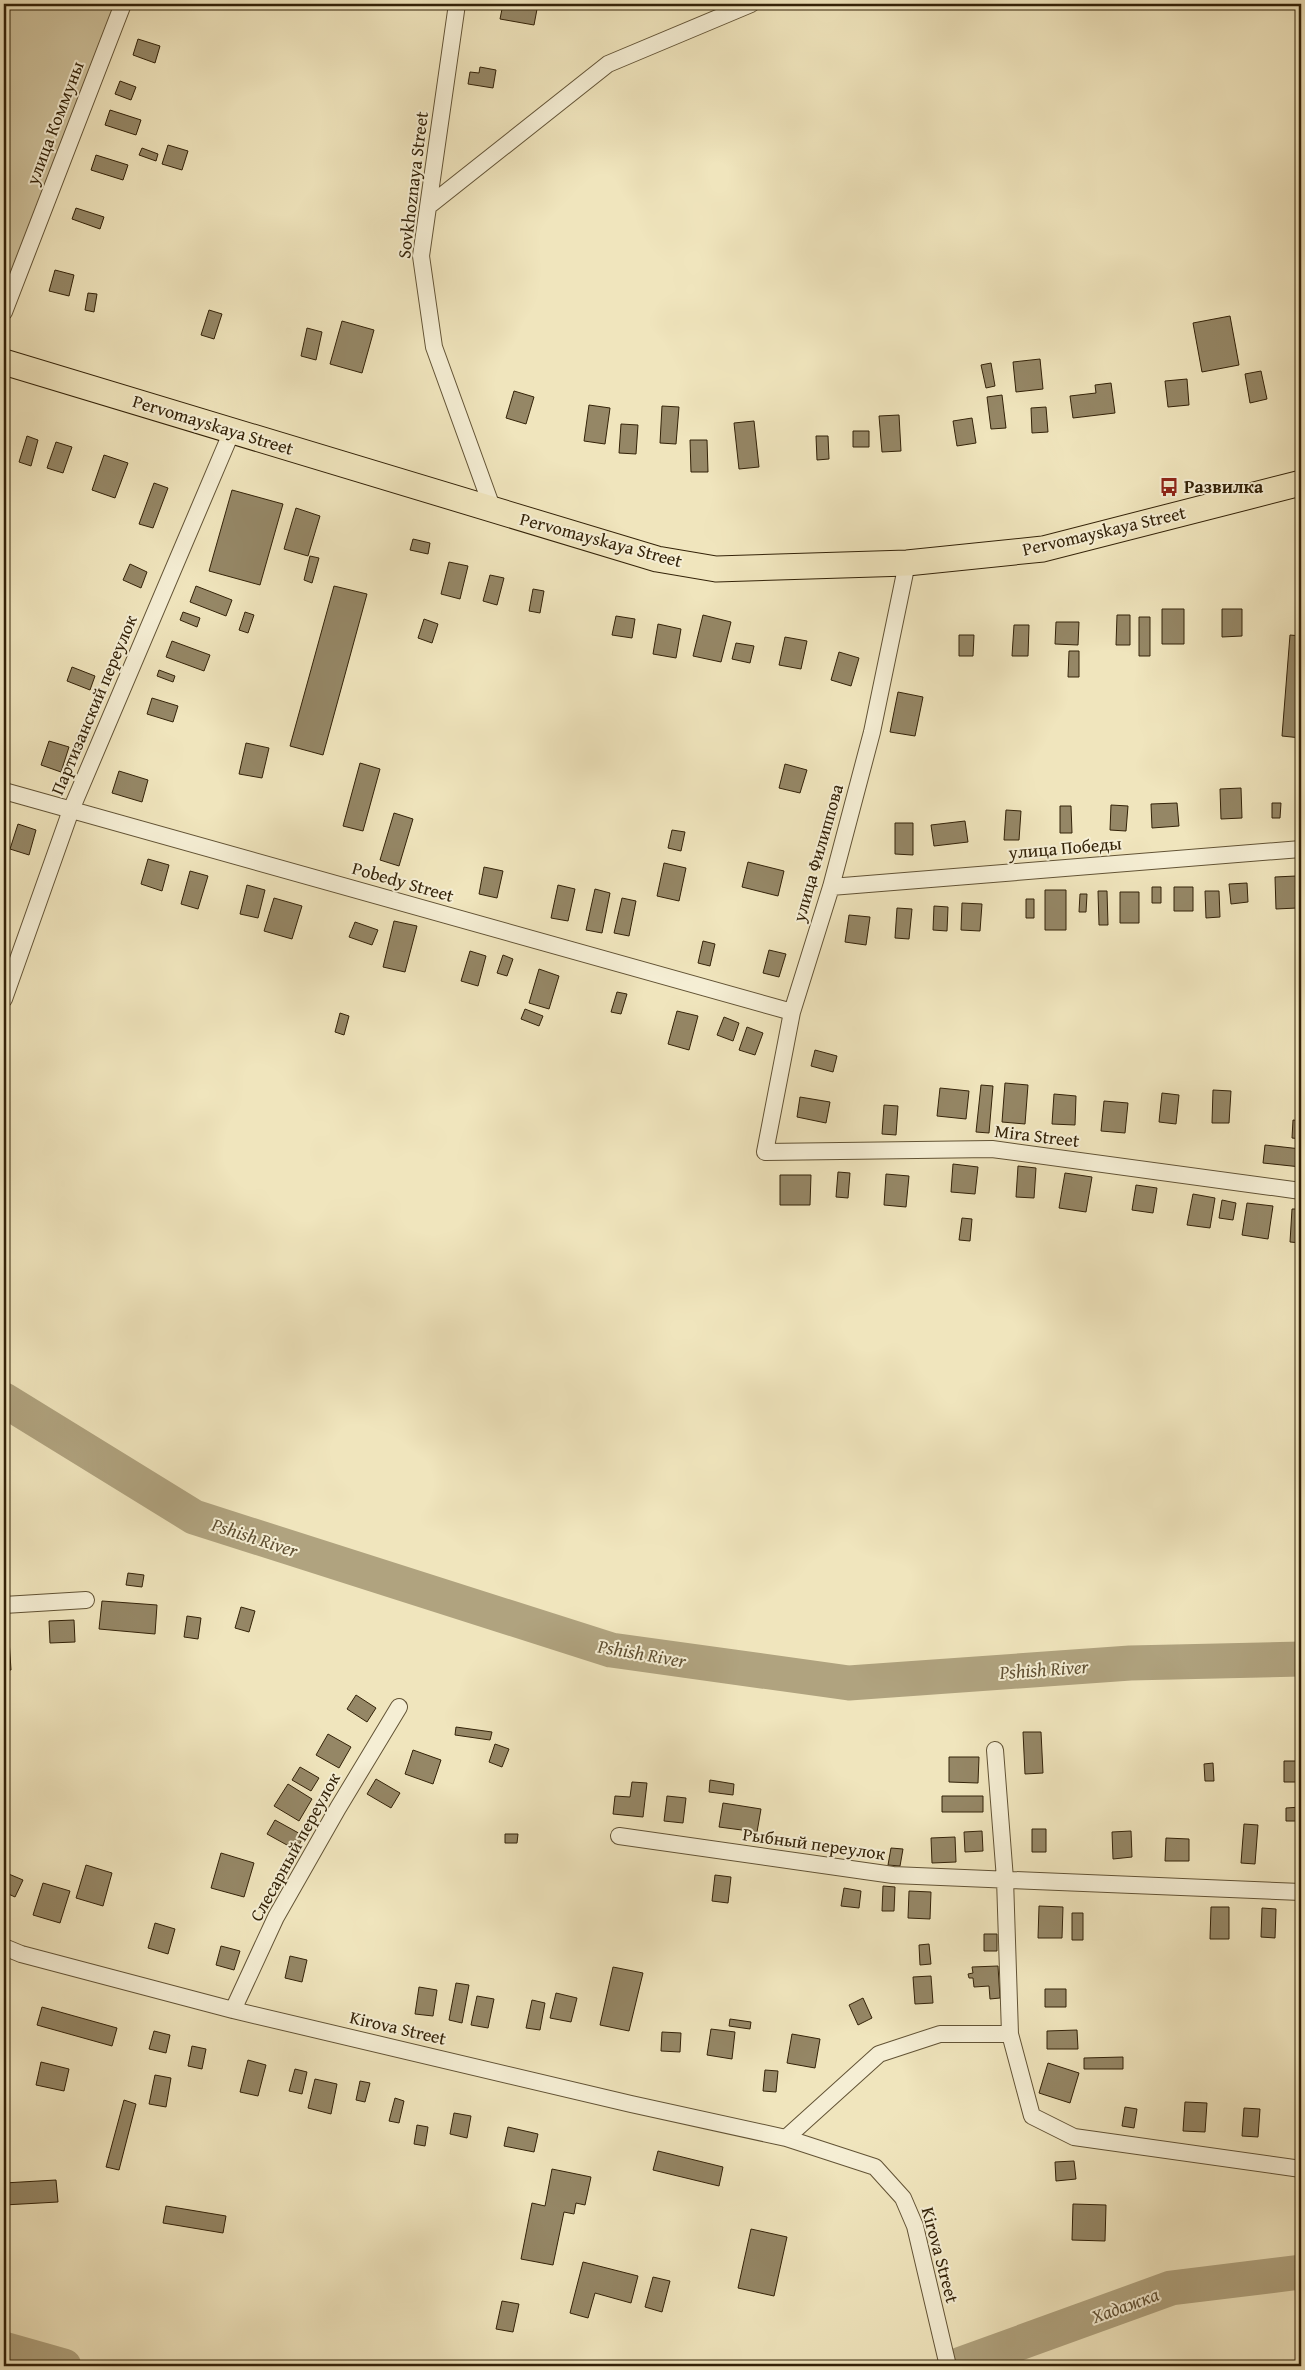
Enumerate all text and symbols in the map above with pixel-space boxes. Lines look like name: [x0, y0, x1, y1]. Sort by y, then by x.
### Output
street label: улица Коммуны: [18, 57, 91, 190]
street label: Sovkhoznaya Street: [390, 109, 435, 260]
street label: Pervomayskaya Street: [129, 387, 298, 462]
place label: Развилка: [1184, 473, 1264, 500]
bus stop icon: Развилка: [1158, 476, 1180, 498]
street label: Pervomayskaya Street: [1019, 498, 1189, 562]
street label: Pervomayskaya Street: [517, 505, 686, 574]
street label: Партизанский переулок: [43, 610, 144, 799]
street label: улица Филиппова: [785, 780, 850, 926]
street label: улица Победы: [1006, 829, 1123, 866]
street label: Pobedy Street: [349, 854, 458, 909]
street label: Mira Street: [993, 1117, 1082, 1154]
water label: Pshish River: [207, 1510, 303, 1564]
water label: Pshish River: [595, 1631, 689, 1675]
water label: Pshish River: [998, 1652, 1090, 1686]
street label: Слесарный переулок: [242, 1767, 347, 1926]
street label: Рыбный переулок: [741, 1820, 888, 1867]
street label: Kirova Street: [347, 2003, 450, 2052]
street label: Kirova Street: [915, 2204, 966, 2306]
water label: Хадажка: [1086, 2280, 1163, 2330]

